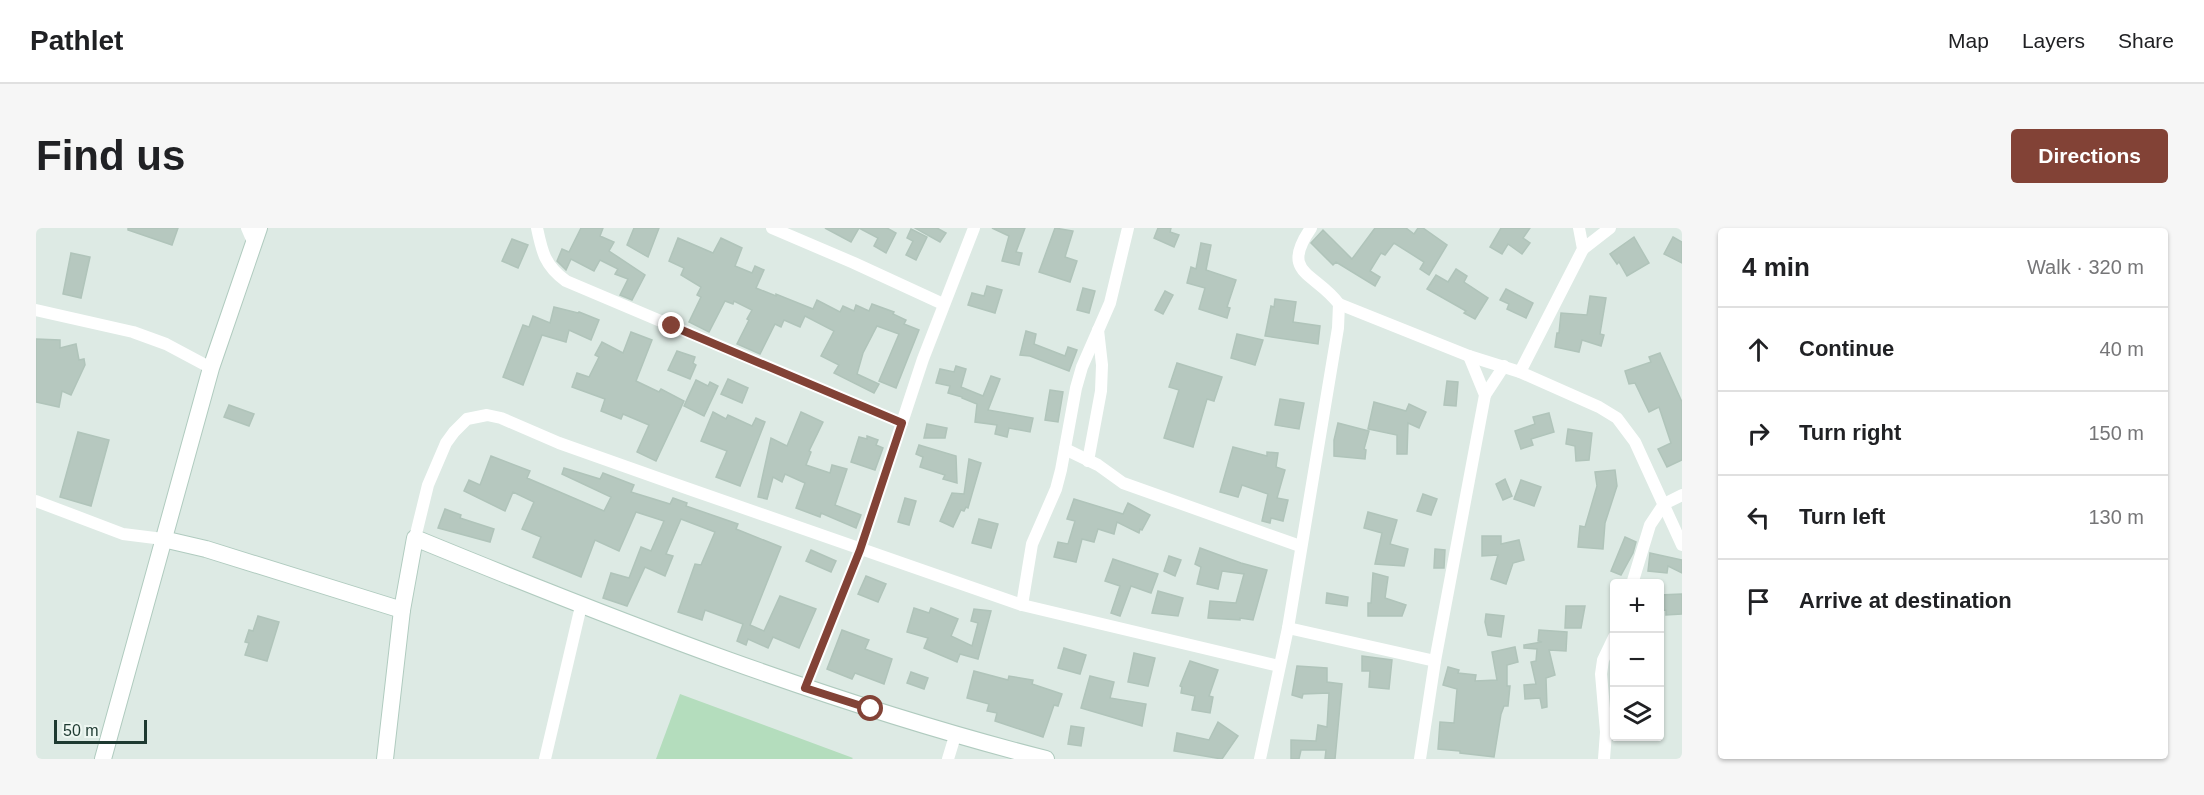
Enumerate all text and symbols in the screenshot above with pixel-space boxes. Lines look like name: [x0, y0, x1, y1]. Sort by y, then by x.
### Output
text: Pathlet: [30, 25, 123, 56]
text: Map: [1948, 29, 1989, 52]
text: Layers: [2022, 29, 2085, 52]
text: Share: [2118, 29, 2174, 52]
button: Directions: [2011, 129, 2168, 183]
text: Find us: [36, 132, 185, 179]
text: 4 min: [1742, 252, 1810, 282]
text: Walk · 320 m: [2027, 256, 2144, 278]
route end: [658, 312, 684, 338]
icon: ahead: [1742, 333, 1775, 366]
text: Continue: [1799, 336, 1894, 361]
text: 40 m: [2100, 338, 2144, 360]
icon: right: [1742, 417, 1775, 450]
text: Turn right: [1799, 420, 1901, 445]
text: 150 m: [2088, 422, 2144, 444]
icon: left: [1742, 501, 1775, 534]
text: Turn left: [1799, 504, 1885, 529]
text: 130 m: [2088, 506, 2144, 528]
map controls: [1610, 579, 1664, 741]
button: +: [1610, 579, 1664, 633]
icon: arrive: [1742, 585, 1775, 618]
text: Arrive at destination: [1799, 588, 2012, 613]
button: −: [1610, 633, 1664, 687]
button: layers: [1610, 687, 1664, 741]
route start: [857, 695, 883, 721]
scale bar: [54, 717, 147, 744]
text: 50 m: [63, 722, 99, 739]

